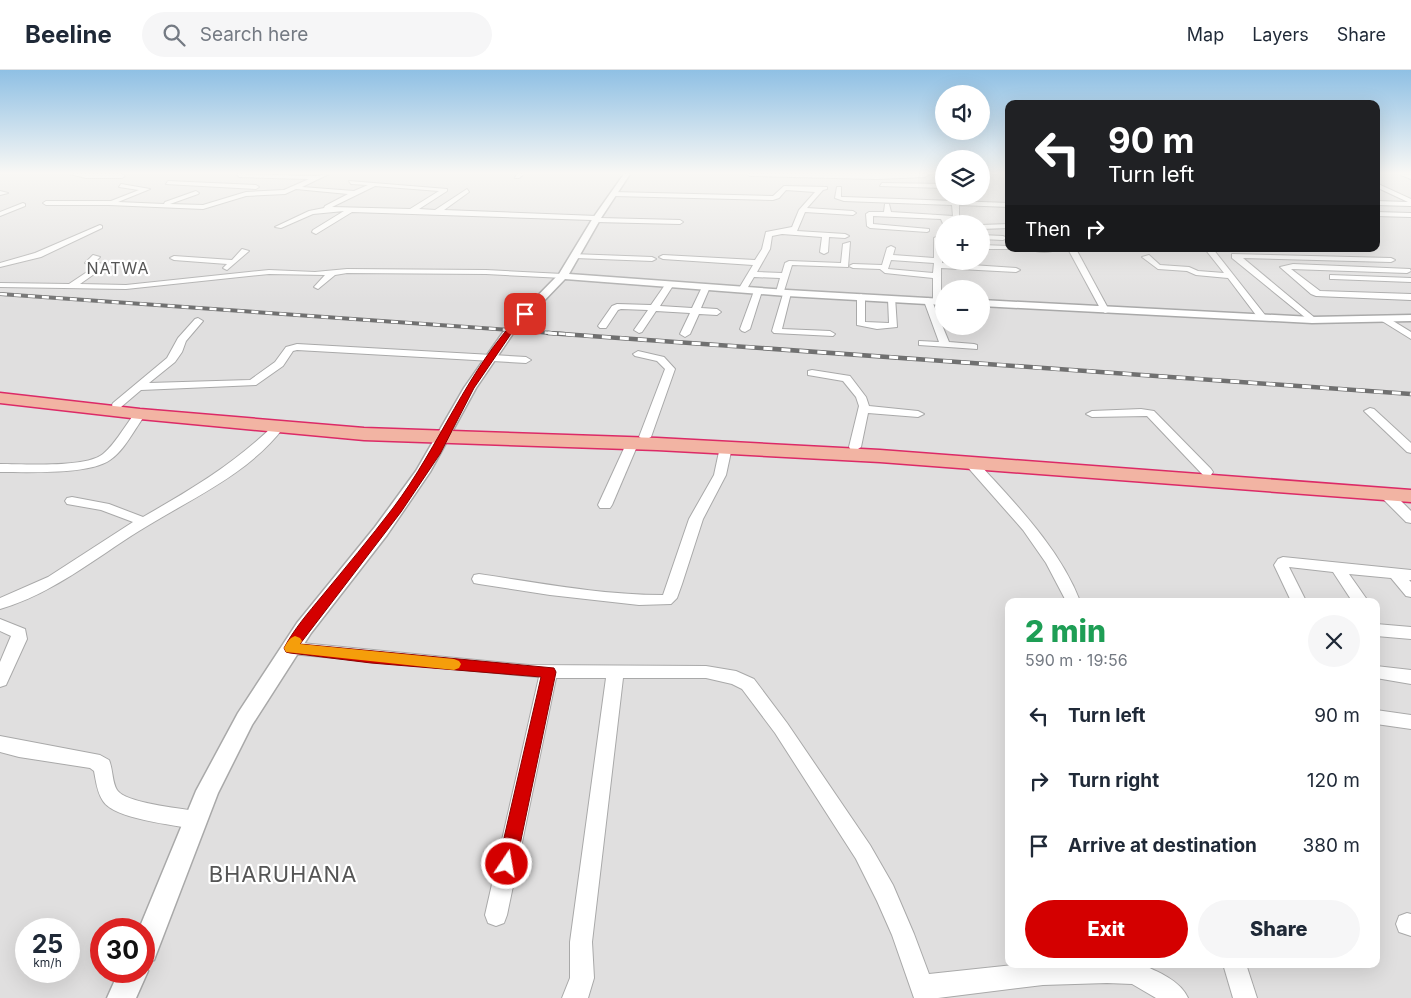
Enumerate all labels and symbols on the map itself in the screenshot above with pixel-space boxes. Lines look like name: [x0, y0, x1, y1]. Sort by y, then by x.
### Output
district label: NATWA: [87, 258, 149, 278]
pin: [504, 293, 546, 335]
position arrow: [480, 837, 532, 889]
district label: BHARUHANA: [209, 861, 357, 887]
speed limit sign: 30: [90, 918, 155, 983]

